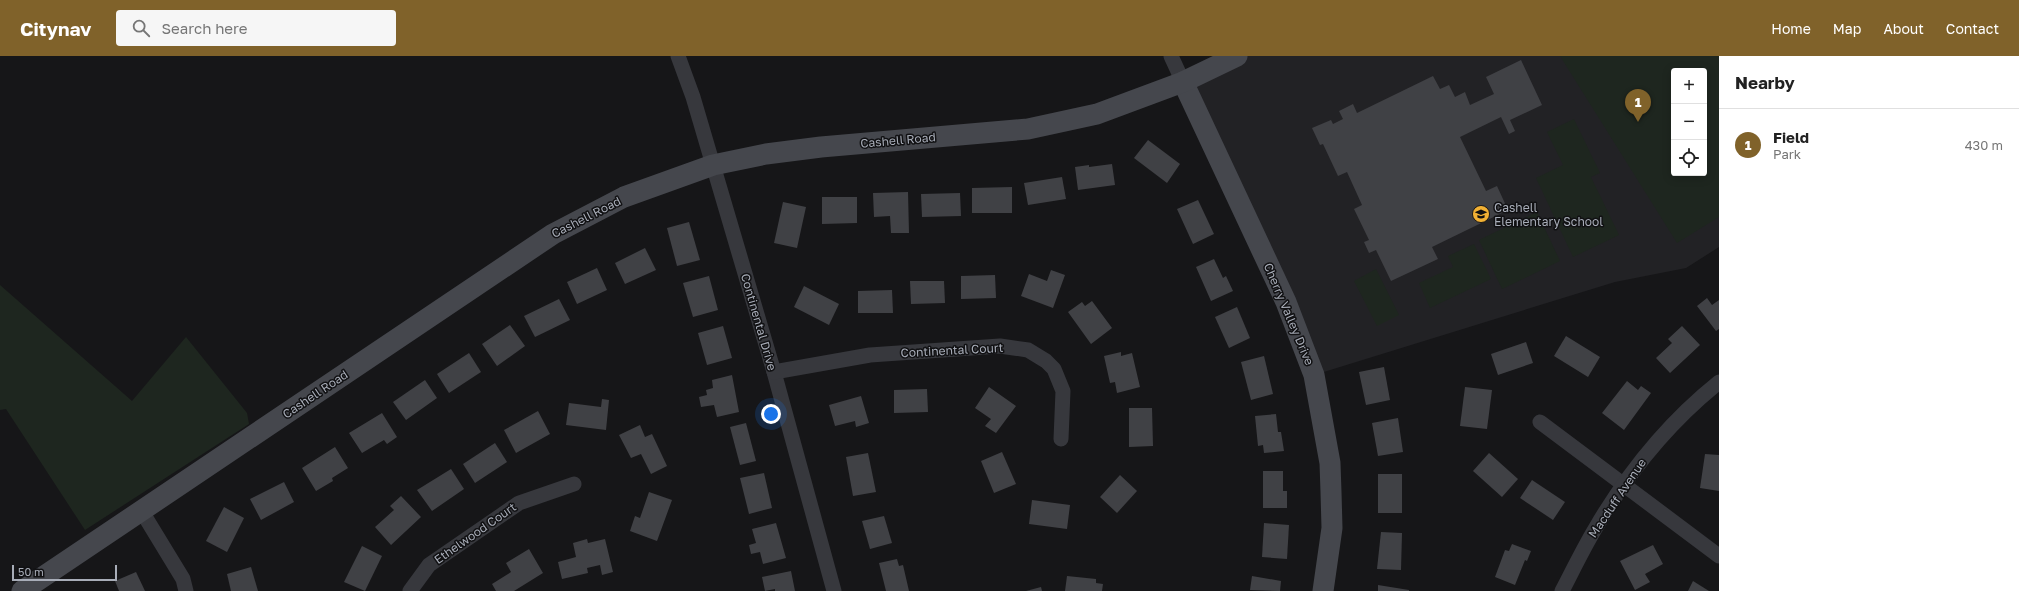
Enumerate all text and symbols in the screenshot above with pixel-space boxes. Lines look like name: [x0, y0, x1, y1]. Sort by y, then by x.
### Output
search box: [116, 10, 396, 46]
text: Citynav: [20, 17, 92, 40]
icon: search: [130, 17, 152, 39]
text: Search here: [162, 19, 247, 37]
text: Home: [1771, 20, 1811, 37]
text: Map: [1833, 20, 1861, 37]
text: About: [1883, 20, 1924, 37]
text: Contact: [1946, 20, 1999, 37]
map controls: [1671, 68, 1707, 176]
button: +: [1671, 68, 1707, 104]
text: Nearby: [1735, 72, 1795, 93]
pin: 1: [1625, 89, 1651, 122]
button: −: [1671, 104, 1707, 140]
text: Field: [1773, 128, 1809, 146]
street label: Cashell Road: [860, 129, 936, 151]
text: 1: [1745, 137, 1751, 153]
text: 430 m: [1965, 137, 2003, 153]
button: locate: [1671, 140, 1707, 176]
text: Park: [1773, 146, 1801, 162]
street label: Cashell Road: [549, 193, 623, 241]
place label: Cashell Elementary School: [1494, 200, 1603, 229]
school or university icon: Cashell Elementary School: [1471, 204, 1491, 224]
street label: Cherry Valley Drive: [1261, 261, 1317, 367]
street label: Continental Drive: [738, 272, 780, 372]
street label: Continental Court: [900, 340, 1004, 360]
street label: Cashell Road: [279, 367, 351, 421]
your location: [761, 404, 781, 424]
street label: Macduff Avenue: [1585, 455, 1649, 541]
street label: Ethelwood Court: [431, 499, 519, 567]
scale bar: [12, 563, 117, 582]
text: 50 m: [18, 565, 44, 578]

